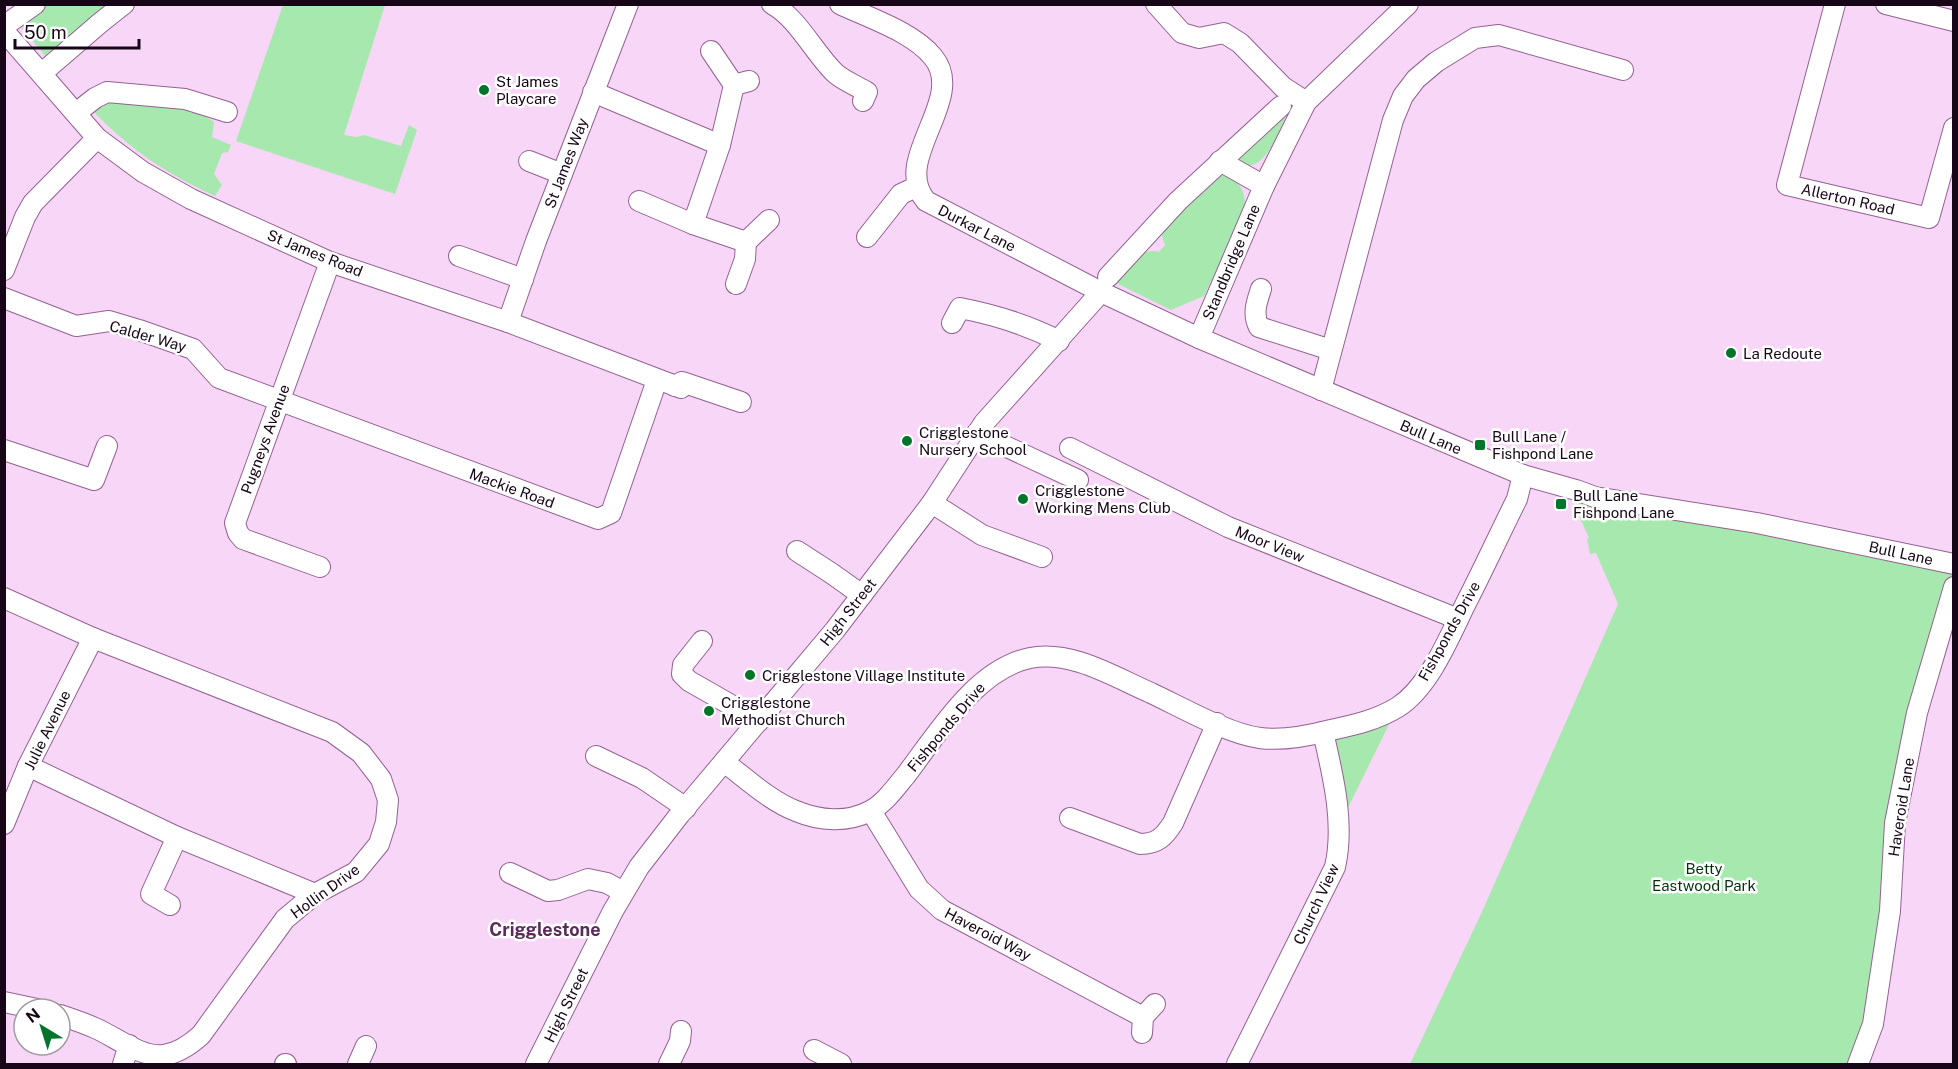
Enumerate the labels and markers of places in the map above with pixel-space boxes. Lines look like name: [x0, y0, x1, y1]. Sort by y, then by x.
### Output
place label: St James Playcare: [496, 73, 558, 107]
marker: St James Playcare: [477, 83, 491, 97]
place label: La Redoute: [1743, 345, 1822, 362]
marker: La Redoute: [1724, 346, 1738, 360]
place label: Crigglestone Nursery School: [919, 424, 1027, 458]
place label: Bull Lane / Fishpond Lane: [1492, 428, 1593, 462]
marker: Crigglestone Nursery School: [900, 434, 914, 448]
marker: Bull Lane / Fishpond Lane: [1473, 438, 1487, 452]
place label: Crigglestone Working Mens Club: [1035, 482, 1171, 516]
place label: Bull Lane Fishpond Lane: [1573, 487, 1674, 521]
marker: Crigglestone Working Mens Club: [1016, 492, 1030, 506]
marker: Bull Lane Fishpond Lane: [1554, 497, 1568, 511]
place label: Crigglestone Village Institute: [762, 667, 965, 684]
marker: Crigglestone Village Institute: [743, 668, 757, 682]
place label: Crigglestone Methodist Church: [721, 694, 845, 728]
marker: Crigglestone Methodist Church: [702, 704, 716, 718]

